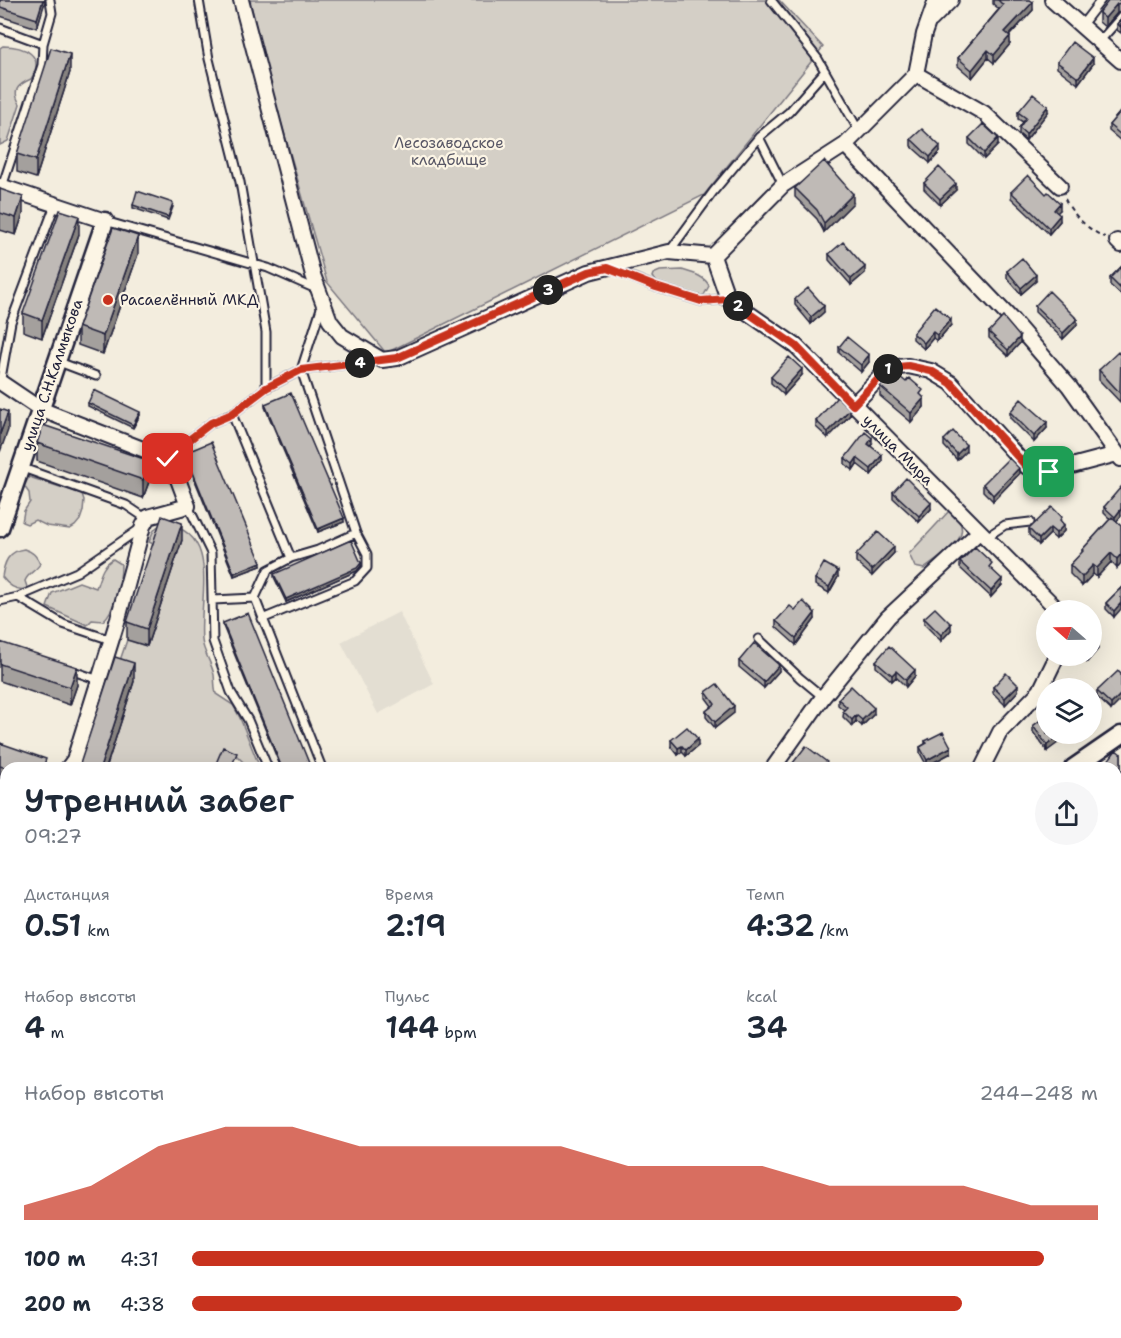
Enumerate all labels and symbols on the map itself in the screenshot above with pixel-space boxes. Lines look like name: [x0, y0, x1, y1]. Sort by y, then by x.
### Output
park label: Лесозаводское кладбище: [394, 133, 504, 170]
pin: 3: [533, 275, 563, 305]
place label: Расаелённый МКД: [120, 290, 259, 310]
pin: 2: [723, 291, 753, 321]
marker: Расаелённый МКД: [101, 293, 115, 307]
street label: улица С.Н.Калмыкова: [17, 296, 88, 454]
pin: 4: [345, 348, 375, 378]
pin: 1: [873, 354, 903, 384]
street label: улица Мира: [858, 410, 938, 490]
pin: [142, 433, 193, 484]
pin: [1023, 446, 1074, 497]
north arrow: [1036, 600, 1102, 666]

